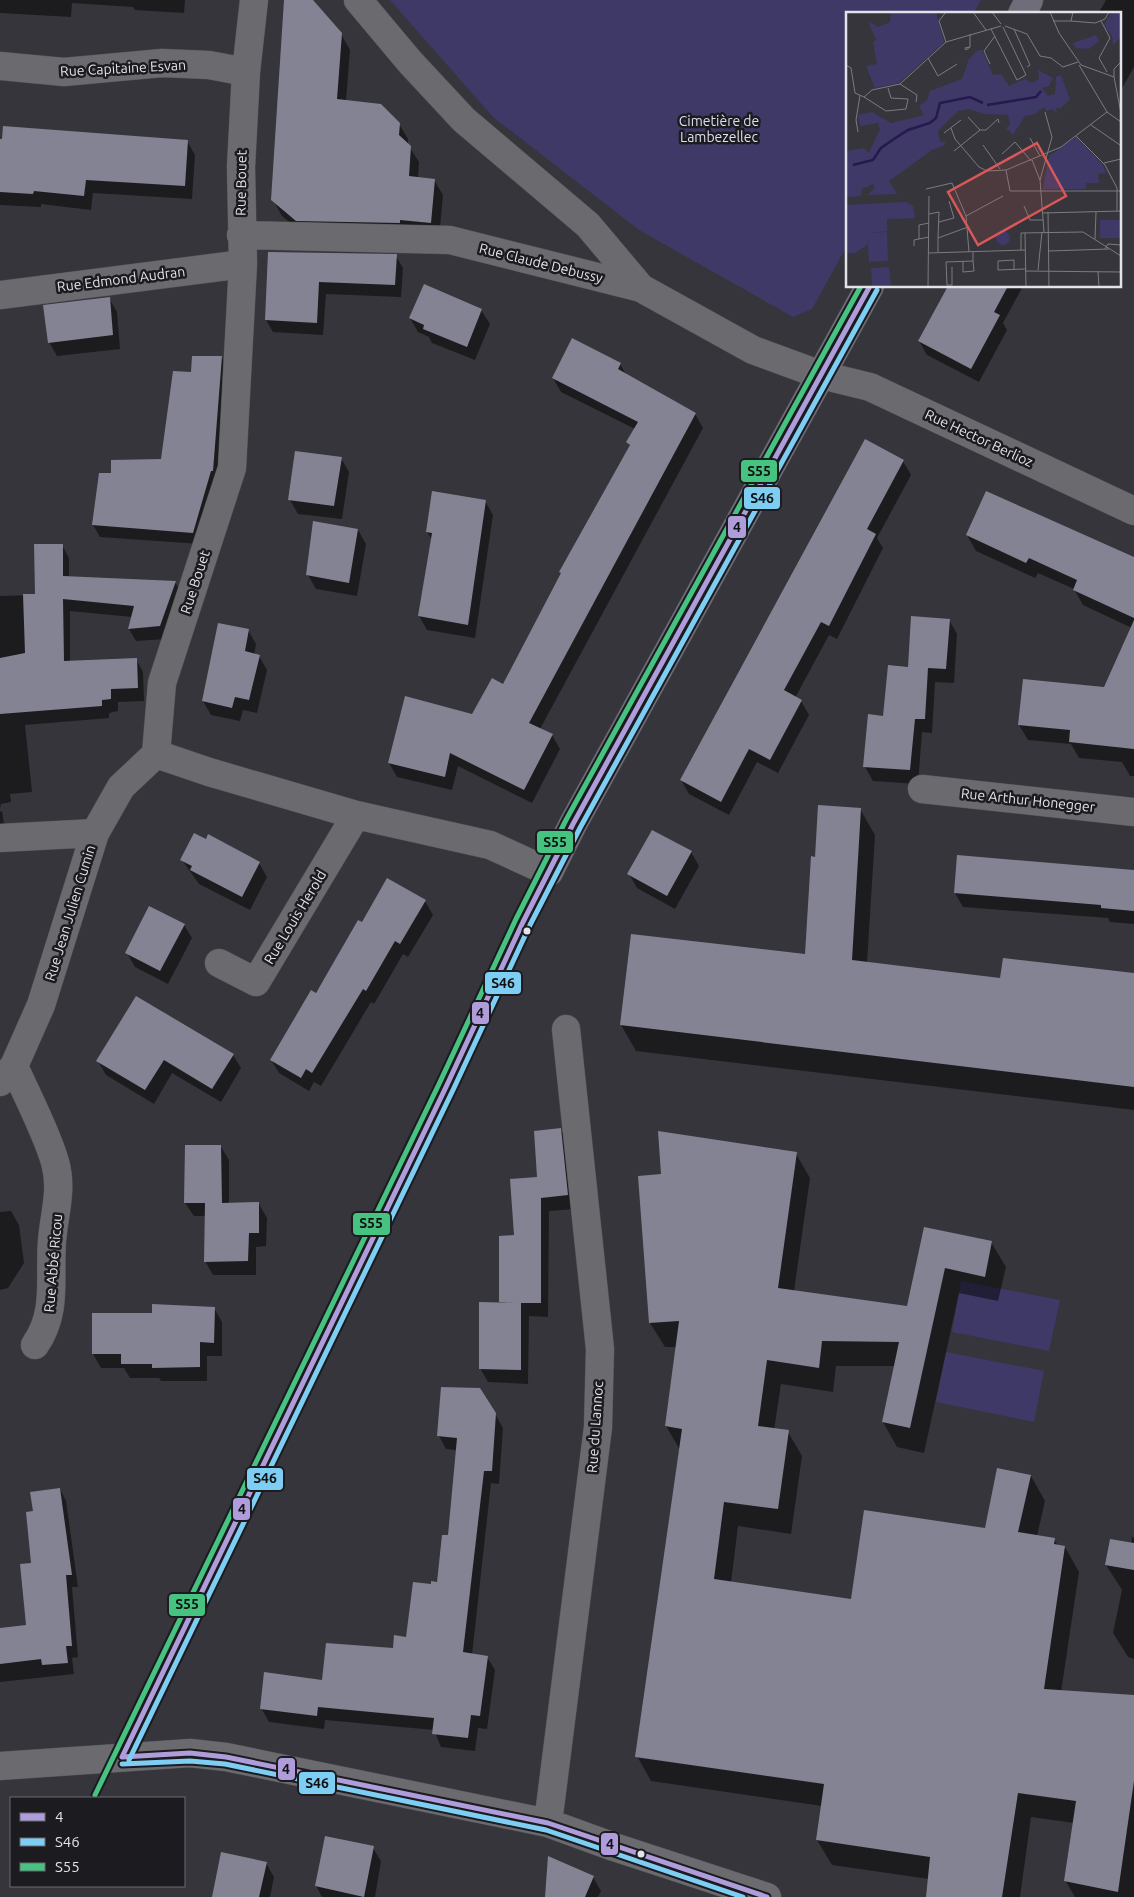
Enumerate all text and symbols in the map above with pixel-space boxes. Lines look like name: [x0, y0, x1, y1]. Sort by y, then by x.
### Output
inset map: [846, 12, 1122, 288]
street label: Rue Capitaine Esvan: [60, 57, 186, 79]
park label: Cimetière de Lambezellec: [679, 113, 759, 145]
street label: Rue Bouet: [232, 149, 250, 216]
street label: Rue Claude Debussy: [477, 240, 605, 286]
street label: Rue Edmond Audran: [56, 263, 186, 295]
street label: Rue Hector Berlioz: [922, 406, 1036, 470]
line badge: S55: [740, 459, 778, 483]
text: S55: [747, 463, 771, 479]
line badge: S46: [743, 486, 781, 510]
text: S46: [750, 490, 774, 506]
line badge: 4: [727, 515, 747, 539]
text: 4: [733, 519, 741, 535]
street label: Rue Bouet: [177, 548, 213, 616]
street label: Rue Arthur Honegger: [960, 785, 1097, 815]
line badge: S55: [536, 830, 574, 854]
text: S55: [543, 834, 567, 850]
street label: Rue Jean Julien Cumin: [42, 843, 98, 983]
street label: Rue Louis Herold: [261, 867, 329, 967]
unlabelled marker: [522, 926, 532, 936]
line badge: S46: [484, 971, 522, 995]
text: S46: [491, 975, 515, 991]
line badge: 4: [471, 1001, 490, 1025]
text: 4: [476, 1005, 484, 1021]
line badge: S55: [352, 1212, 391, 1236]
street label: Rue Abbé Ricou: [41, 1213, 65, 1313]
text: S55: [359, 1215, 383, 1231]
street label: Rue du Lannoc: [584, 1380, 606, 1473]
line badge: S46: [246, 1467, 284, 1491]
text: S46: [253, 1470, 277, 1486]
line badge: 4: [232, 1497, 251, 1521]
text: 4: [238, 1501, 246, 1517]
line badge: S55: [168, 1593, 206, 1617]
text: S55: [175, 1596, 199, 1612]
line badge: 4: [277, 1757, 296, 1781]
text: 4: [282, 1761, 290, 1777]
line badge: S46: [298, 1771, 336, 1795]
text: S46: [305, 1775, 329, 1791]
legend: [10, 1797, 185, 1887]
text: 4: [55, 1808, 63, 1825]
line badge: 4: [600, 1832, 619, 1856]
text: S46: [55, 1833, 80, 1850]
text: 4: [606, 1836, 614, 1852]
unlabelled marker: [636, 1849, 646, 1859]
text: S55: [55, 1858, 80, 1875]

